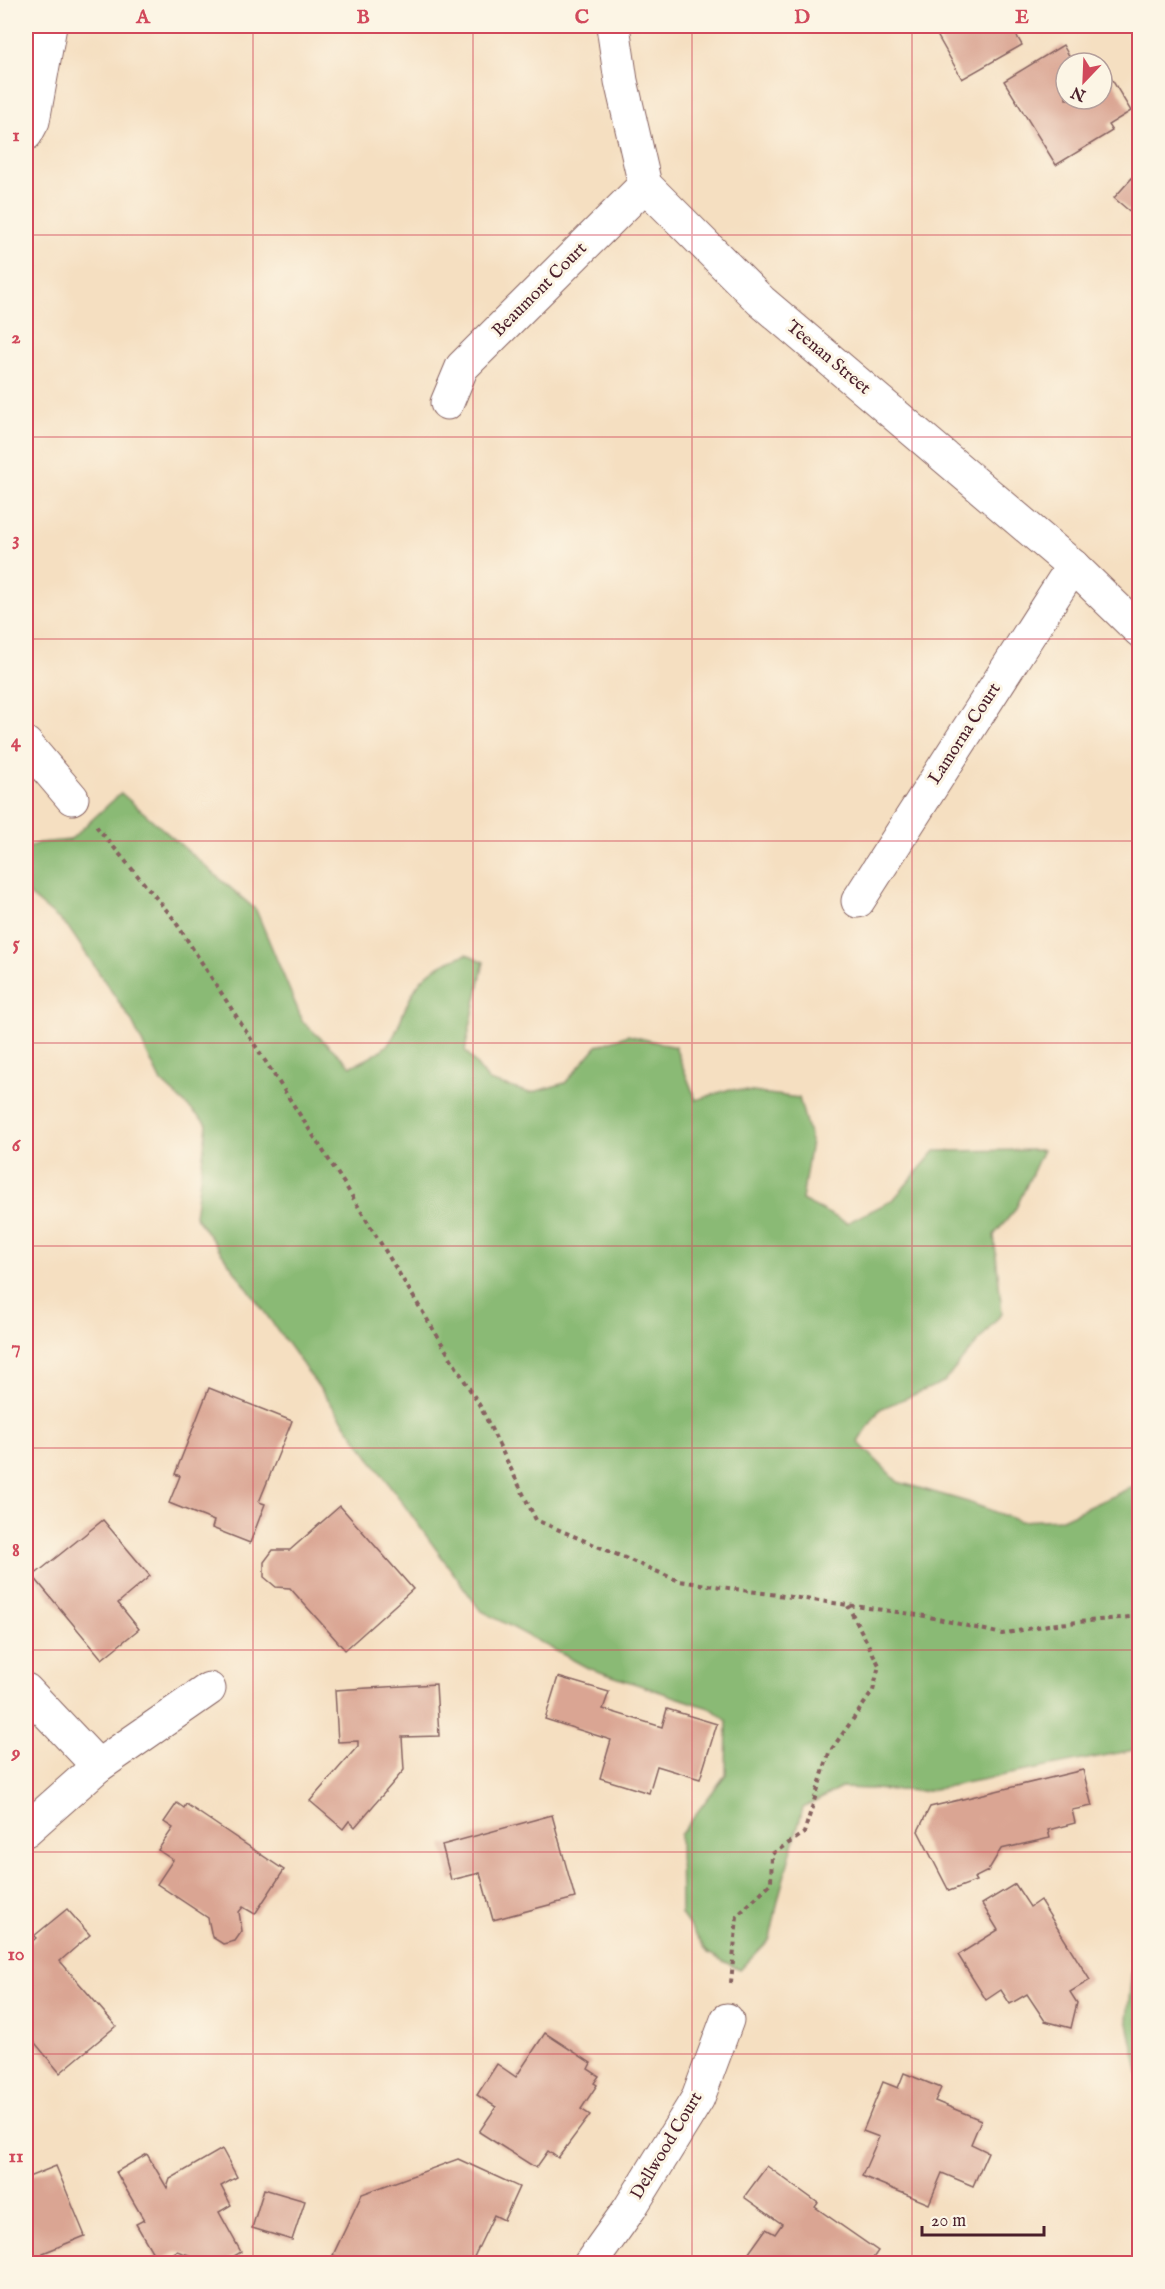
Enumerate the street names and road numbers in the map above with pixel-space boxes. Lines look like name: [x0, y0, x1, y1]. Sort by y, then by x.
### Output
street label: Beaumont Court: [488, 238, 592, 342]
street label: Teenan Street: [781, 316, 875, 400]
street label: Lamorna Court: [924, 679, 1006, 789]
street label: Dellwood Court: [626, 2088, 708, 2204]

